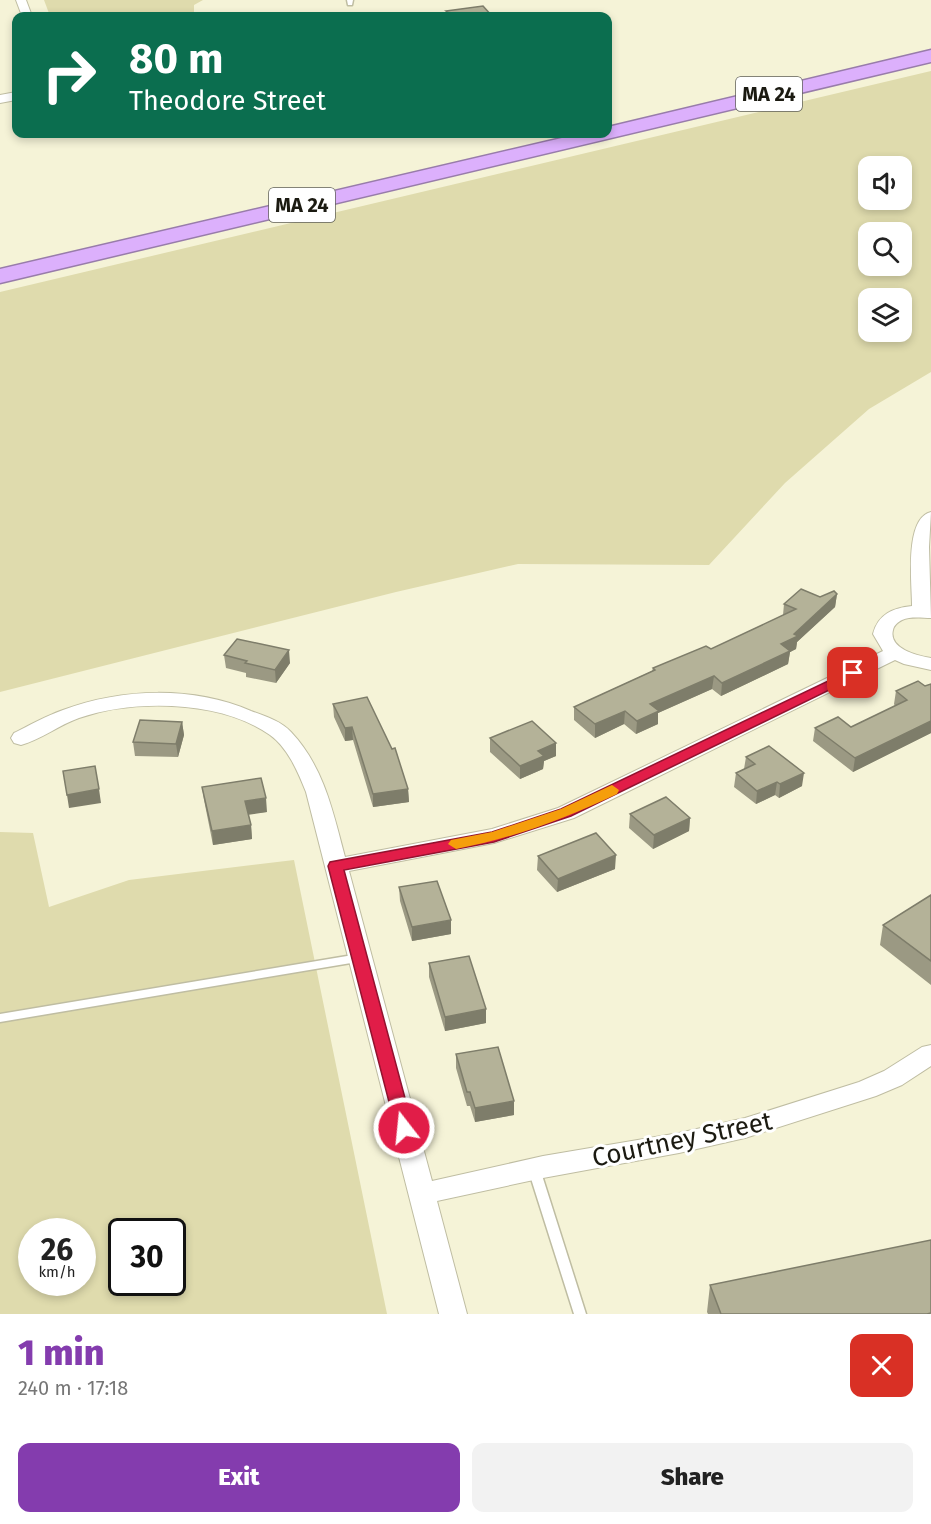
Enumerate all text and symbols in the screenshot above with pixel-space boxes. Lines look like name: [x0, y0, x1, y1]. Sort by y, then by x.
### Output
text: 80 m: [129, 34, 223, 84]
icon: right: [30, 36, 108, 114]
road number: MA 24: [736, 77, 802, 111]
text: Theodore Street: [129, 85, 326, 117]
map controls: [858, 156, 912, 342]
button: sound: [858, 156, 912, 210]
road number: MA 24: [269, 188, 335, 222]
button: search: [858, 222, 912, 276]
button: layers: [858, 288, 912, 342]
pin: [827, 647, 878, 698]
icon: arrive: [836, 656, 869, 689]
position arrow: [372, 1096, 436, 1160]
street label: Courtney Street: [589, 1105, 776, 1174]
speed limit sign: 30: [108, 1218, 186, 1296]
text: 26: [41, 1232, 73, 1268]
text: km/h: [38, 1263, 76, 1281]
text: 1 min: [18, 1331, 104, 1375]
button: close: [850, 1334, 913, 1397]
text: 240 m · 17:18: [18, 1376, 128, 1400]
button: Exit: [18, 1443, 460, 1512]
button: Share: [472, 1443, 913, 1512]

